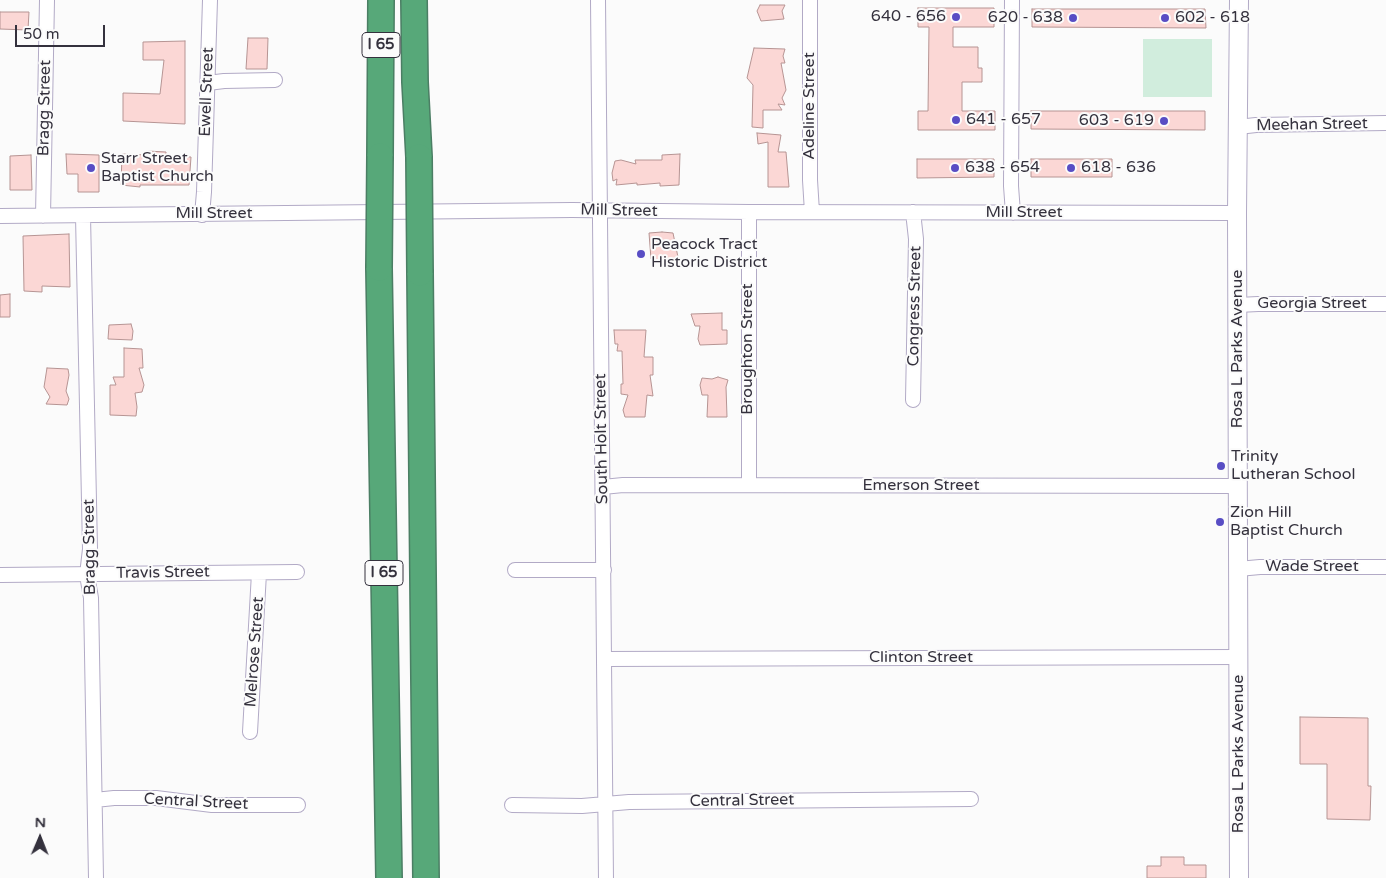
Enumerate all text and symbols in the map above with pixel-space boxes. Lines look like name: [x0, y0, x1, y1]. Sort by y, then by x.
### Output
place label: 640 - 656: [871, 7, 946, 27]
place label: 620 - 638: [988, 8, 1063, 28]
place label: 602 - 618: [1175, 8, 1250, 28]
marker: 640 - 656: [950, 11, 962, 23]
marker: 620 - 638: [1067, 12, 1079, 24]
marker: 602 - 618: [1159, 12, 1171, 24]
scale bar: [18, 15, 108, 47]
text: 50 m: [23, 25, 60, 43]
road number: I 65: [362, 32, 400, 58]
street label: Ewell Street: [196, 47, 218, 137]
street label: Adeline Street: [800, 52, 820, 160]
street label: Bragg Street: [35, 60, 55, 156]
place label: 641 - 657: [966, 110, 1041, 130]
place label: 603 - 619: [1079, 111, 1154, 131]
marker: 641 - 657: [950, 114, 962, 126]
street label: Meehan Street: [1256, 114, 1368, 136]
marker: 603 - 619: [1158, 115, 1170, 127]
place label: Starr Street Baptist Church: [101, 149, 214, 187]
place label: 638 - 654: [965, 158, 1040, 178]
place label: 618 - 636: [1081, 158, 1156, 178]
marker: Starr Street Baptist Church: [85, 162, 97, 174]
marker: 638 - 654: [949, 162, 961, 174]
marker: 618 - 636: [1065, 162, 1077, 174]
street label: Mill Street: [580, 201, 658, 221]
street label: Mill Street: [985, 203, 1063, 223]
street label: Mill Street: [175, 204, 253, 224]
place label: Peacock Tract Historic District: [651, 235, 767, 273]
street label: Congress Street: [904, 246, 926, 366]
marker: Peacock Tract Historic District: [635, 248, 647, 260]
street label: Rosa L Parks Avenue: [1228, 270, 1248, 428]
street label: Broughton Street: [738, 283, 758, 415]
street label: Georgia Street: [1257, 294, 1367, 314]
street label: South Holt Street: [591, 373, 613, 505]
place label: Trinity Lutheran School: [1231, 447, 1355, 485]
marker: Trinity Lutheran School: [1215, 460, 1227, 472]
street label: Emerson Street: [862, 476, 980, 496]
street label: Bragg Street: [80, 499, 100, 595]
place label: Zion Hill Baptist Church: [1230, 503, 1343, 541]
marker: Zion Hill Baptist Church: [1214, 516, 1226, 528]
street label: Wade Street: [1265, 557, 1359, 577]
road number: I 65: [365, 560, 403, 586]
street label: Travis Street: [116, 563, 210, 583]
street label: Melrose Street: [242, 596, 268, 708]
street label: Clinton Street: [869, 648, 973, 668]
street label: Rosa L Parks Avenue: [1229, 675, 1249, 833]
street label: Central Street: [143, 790, 249, 814]
street label: Central Street: [690, 790, 794, 812]
north arrow: [15, 813, 65, 863]
text: N: [34, 814, 46, 831]

